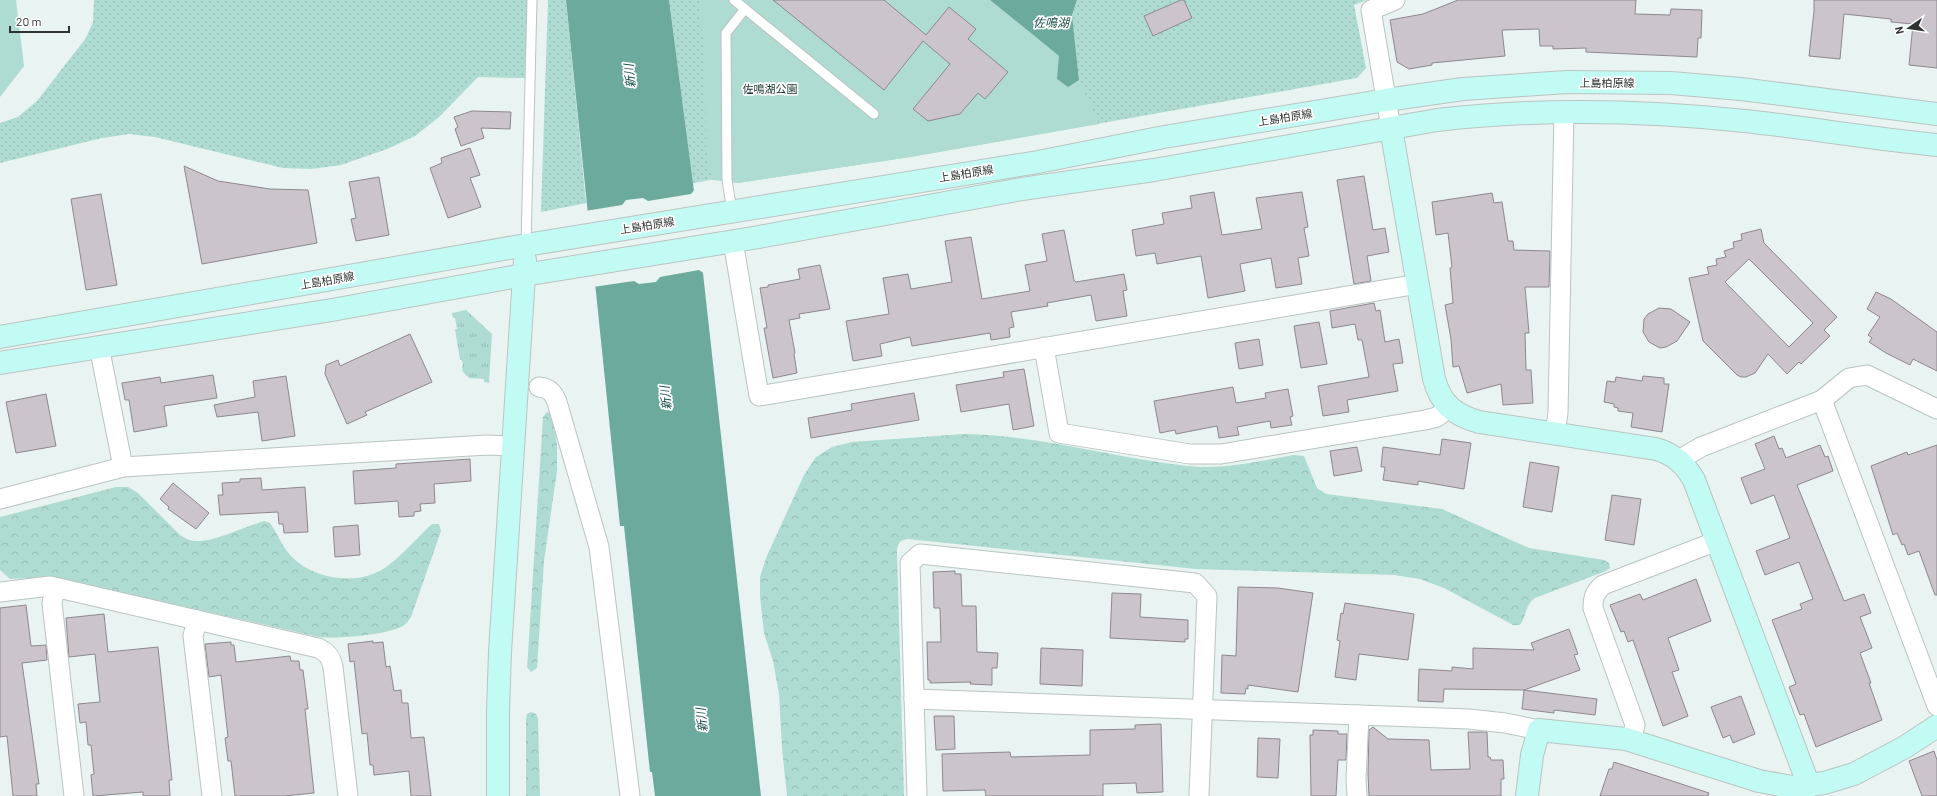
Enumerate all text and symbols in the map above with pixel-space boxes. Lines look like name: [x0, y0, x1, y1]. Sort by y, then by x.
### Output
scale bar: [10, 8, 69, 34]
north arrow: [1889, 8, 1929, 48]
text: 20 m: [16, 14, 42, 28]
water label: 佐鳴湖: [1033, 15, 1071, 29]
text: N: [1892, 25, 1906, 35]
water label: 新川: [621, 61, 637, 89]
street label: 上島柏原線: [1580, 76, 1635, 89]
park label: 佐鳴湖公園: [743, 82, 798, 95]
street label: 上島柏原線: [1257, 106, 1313, 128]
street label: 上島柏原線: [938, 162, 994, 184]
street label: 上島柏原線: [619, 214, 675, 236]
street label: 上島柏原線: [299, 269, 355, 291]
water label: 新川: [657, 383, 673, 411]
water label: 新川: [693, 705, 709, 733]

